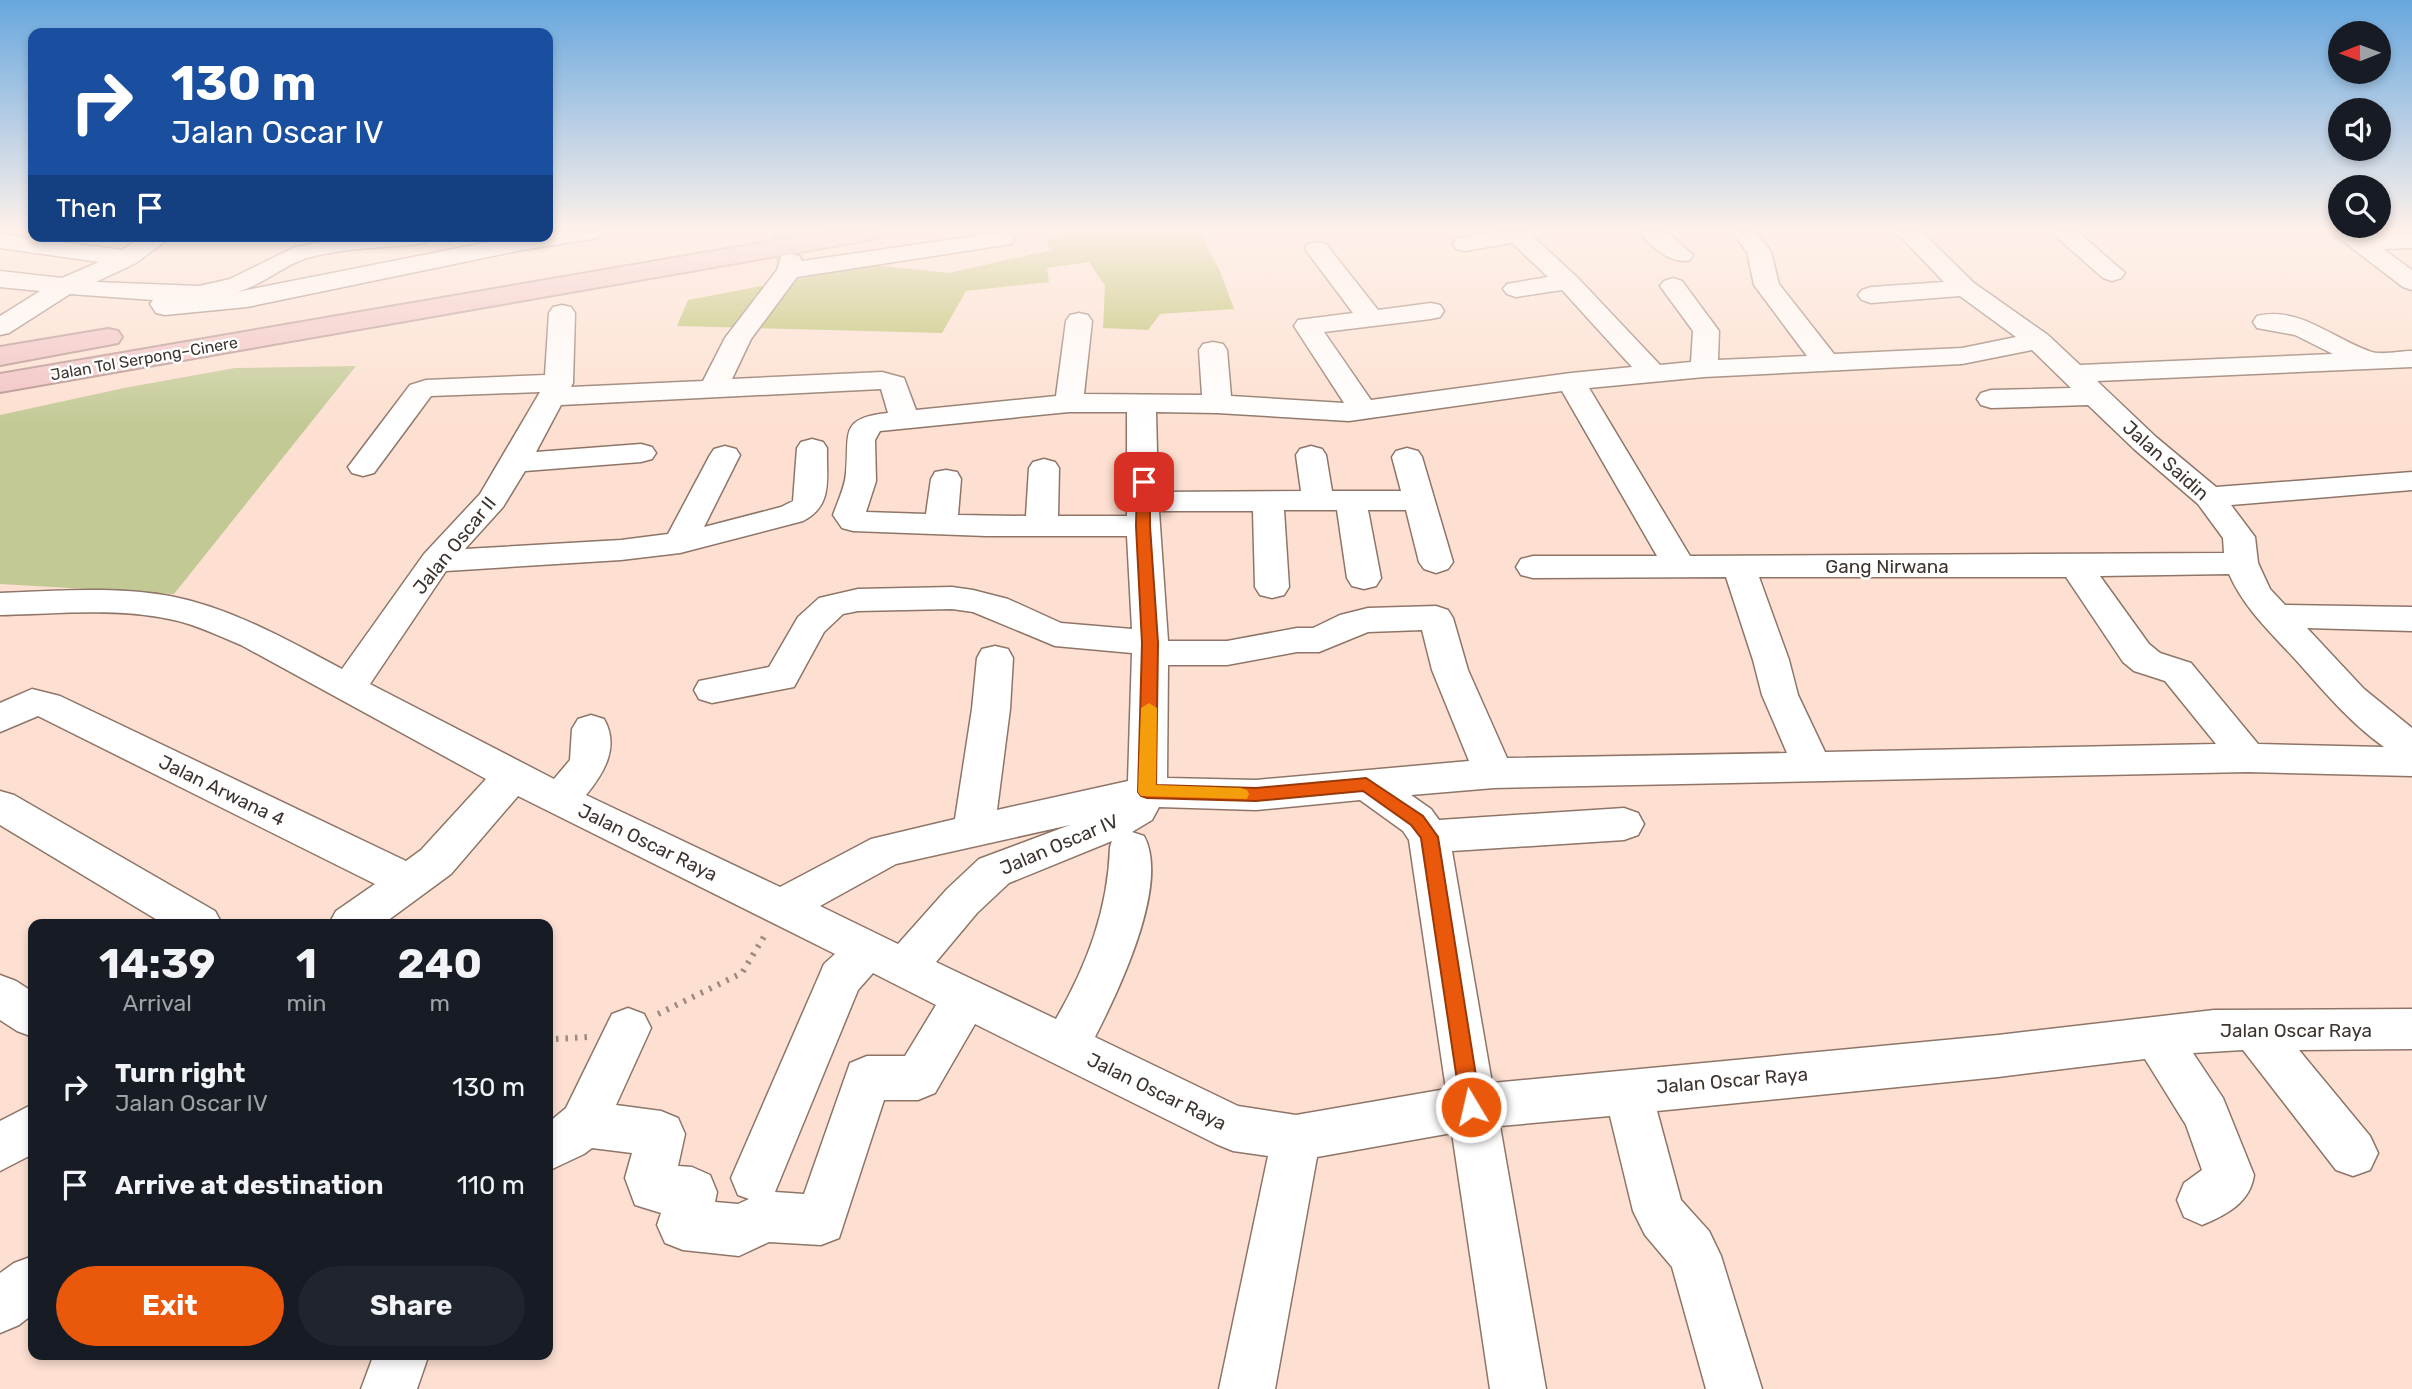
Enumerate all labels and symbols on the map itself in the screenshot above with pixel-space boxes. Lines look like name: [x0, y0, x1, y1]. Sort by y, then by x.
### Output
north arrow: [2328, 21, 2390, 84]
street label: Jalan Tol Serpong–Cinere: [49, 333, 239, 384]
street label: Jalan Saidin: [2118, 416, 2214, 505]
pin: [1114, 452, 1174, 512]
street label: Jalan Oscar II: [408, 492, 501, 599]
street label: Gang Nirwana: [1825, 555, 1949, 578]
street label: Jalan Arwana 4: [155, 750, 289, 831]
street label: Jalan Oscar Raya: [574, 799, 721, 886]
street label: Jalan Oscar IV: [997, 809, 1122, 880]
street label: Jalan Oscar Raya: [2220, 1019, 2372, 1042]
street label: Jalan Oscar Raya: [1083, 1048, 1230, 1135]
street label: Jalan Oscar Raya: [1655, 1062, 1809, 1099]
position arrow: [1434, 1070, 1508, 1144]

